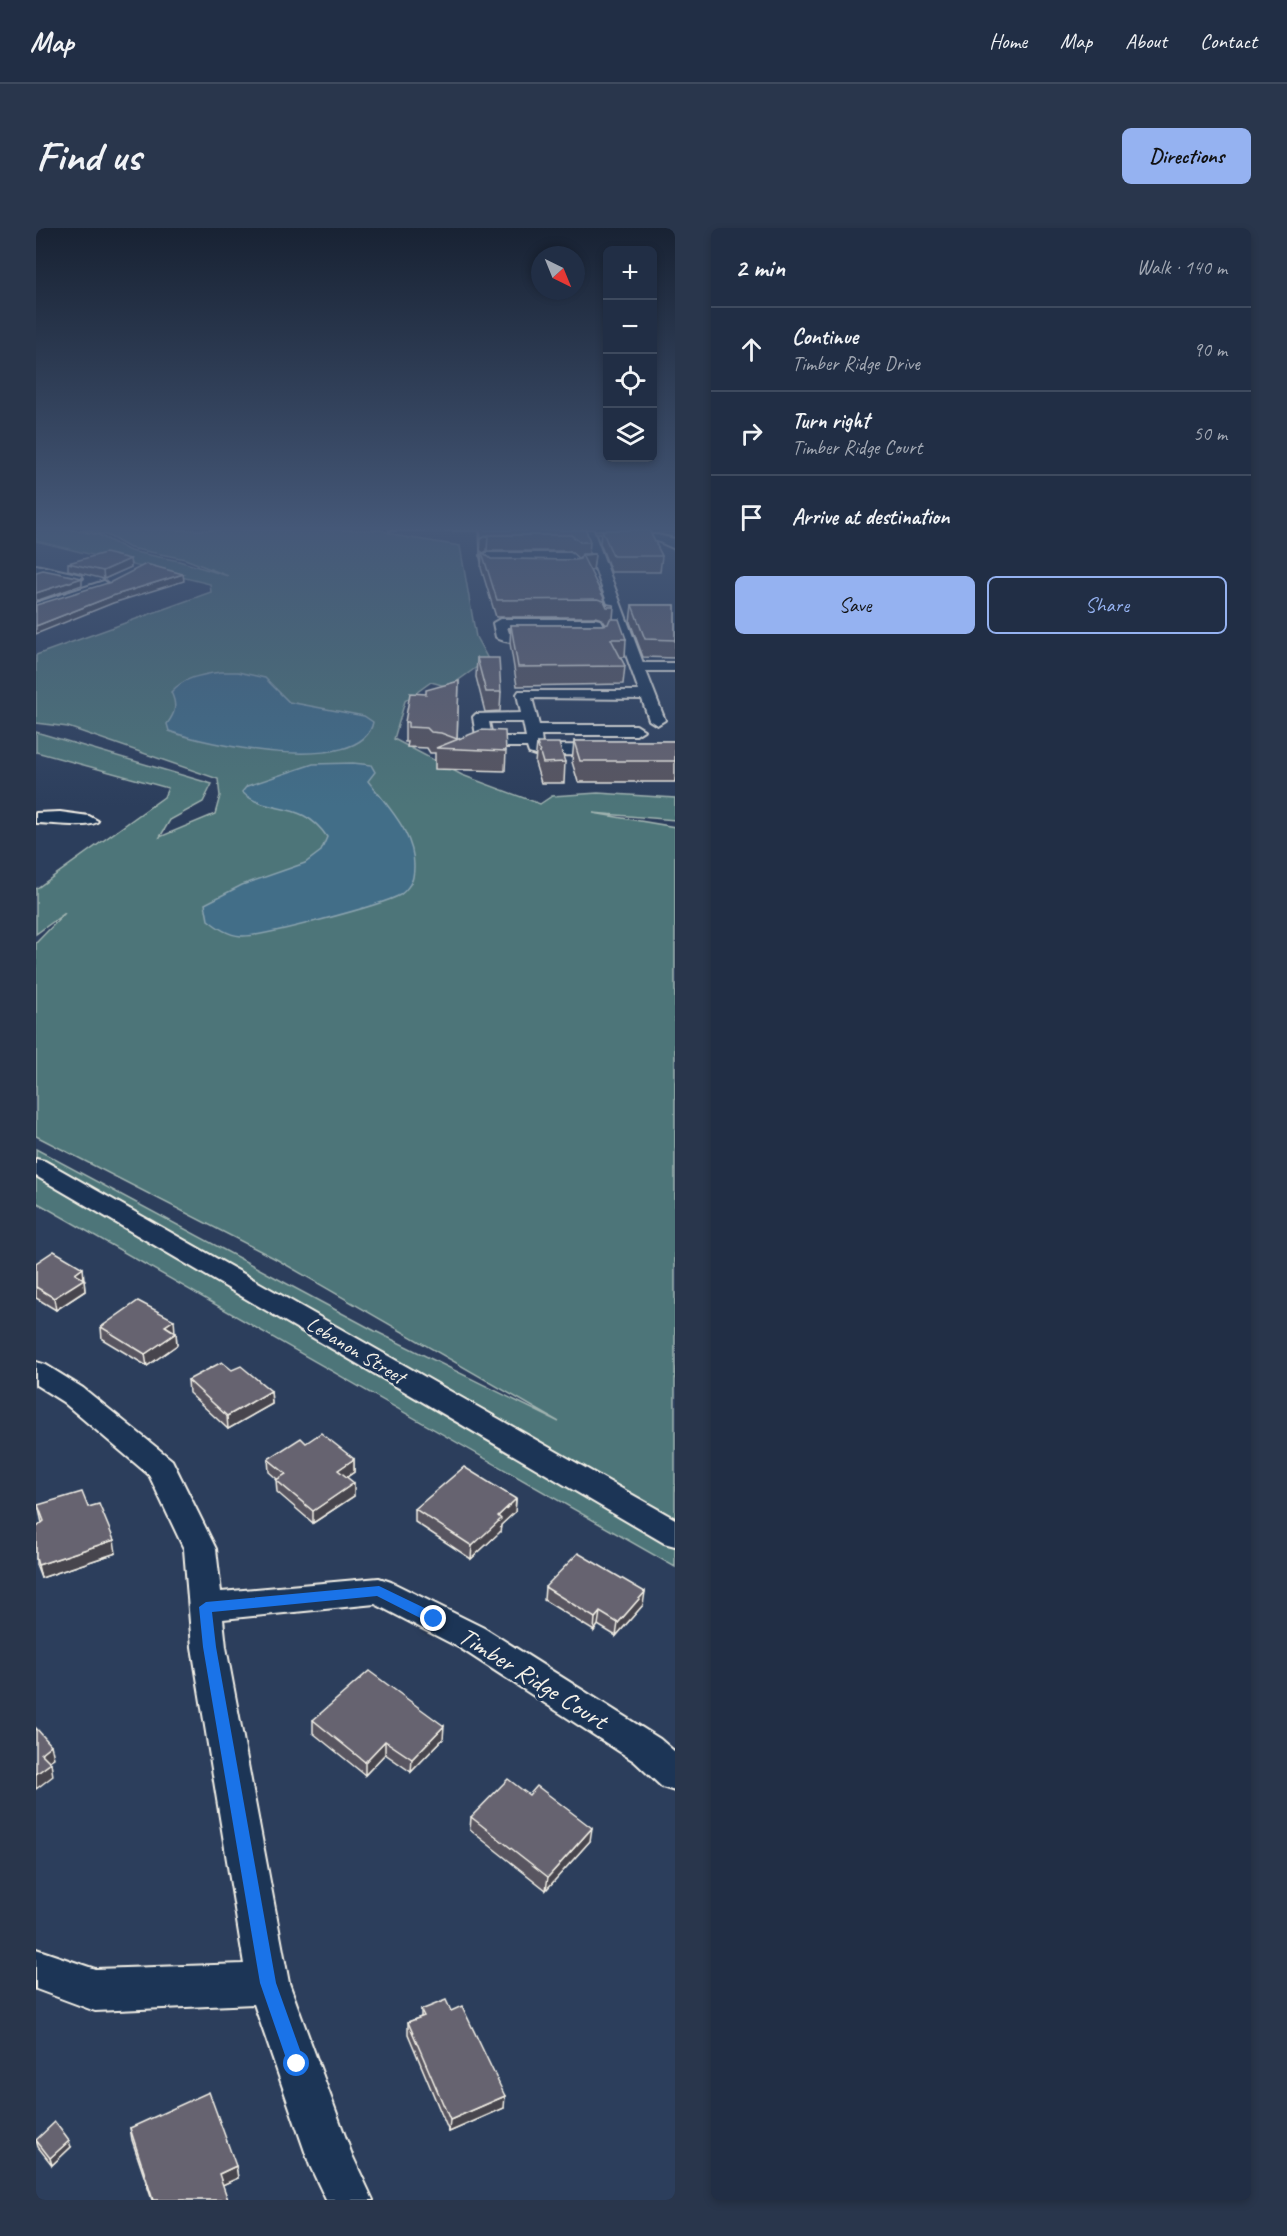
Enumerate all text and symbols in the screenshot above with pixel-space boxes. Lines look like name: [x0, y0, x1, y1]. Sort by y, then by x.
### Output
text: Map: [30, 24, 73, 59]
text: Home: [989, 28, 1027, 54]
text: Map: [1060, 28, 1092, 54]
text: About: [1125, 28, 1167, 54]
text: Contact: [1200, 28, 1257, 54]
button: Directions: [1122, 128, 1251, 184]
text: Find us: [36, 130, 141, 183]
north arrow: [531, 246, 585, 300]
map controls: [603, 246, 657, 462]
button: +: [603, 246, 657, 300]
text: 2 min: [735, 251, 785, 284]
text: Walk · 140 m: [1137, 255, 1227, 280]
button: −: [603, 300, 657, 354]
text: Continue: [792, 323, 858, 351]
icon: ahead: [735, 333, 768, 366]
text: 90 m: [1193, 337, 1227, 362]
text: Timber Ridge Drive: [792, 351, 920, 376]
button: locate: [603, 354, 657, 408]
text: Turn right: [792, 407, 869, 435]
button: layers: [603, 408, 657, 462]
icon: right: [735, 417, 768, 450]
text: 50 m: [1193, 421, 1227, 446]
text: Timber Ridge Court: [792, 435, 922, 460]
icon: arrive: [735, 501, 768, 534]
text: Arrive at destination: [792, 503, 949, 531]
button: Save: [735, 576, 975, 634]
button: Share: [987, 576, 1227, 634]
street label: Lebanon Street: [302, 1310, 413, 1391]
route end: [420, 1605, 446, 1631]
street label: Timber Ridge Court: [453, 1619, 615, 1738]
route start: [283, 2050, 309, 2076]

